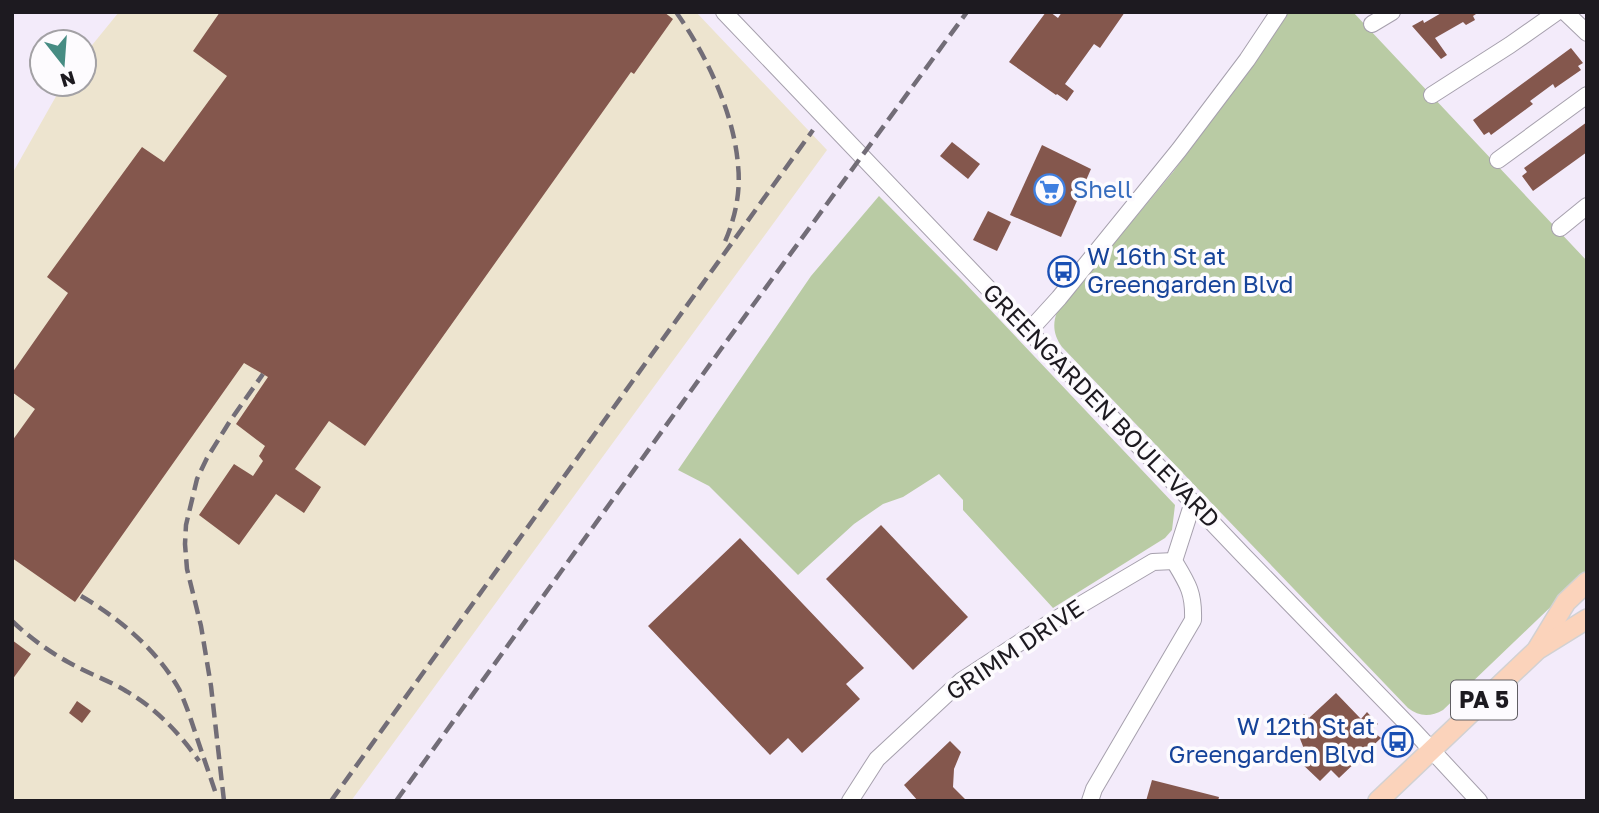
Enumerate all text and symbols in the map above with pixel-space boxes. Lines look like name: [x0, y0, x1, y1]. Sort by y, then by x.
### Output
north arrow: [28, 28, 98, 98]
text: N: [58, 67, 78, 93]
supermarket icon: Shell: [1033, 173, 1067, 207]
place label: Shell: [1073, 174, 1132, 203]
place label: W 16th St at Greengarden Blvd: [1087, 241, 1294, 298]
bus stop icon: W 16th St at Greengarden Blvd: [1047, 254, 1081, 288]
street label: GREENGARDEN BOULEVARD: [978, 277, 1227, 533]
street label: GRIMM DRIVE: [940, 592, 1088, 705]
road number: PA 5: [1451, 680, 1517, 720]
place label: W 12th St at Greengarden Blvd: [1168, 711, 1375, 768]
bus stop icon: W 12th St at Greengarden Blvd: [1381, 724, 1415, 758]

